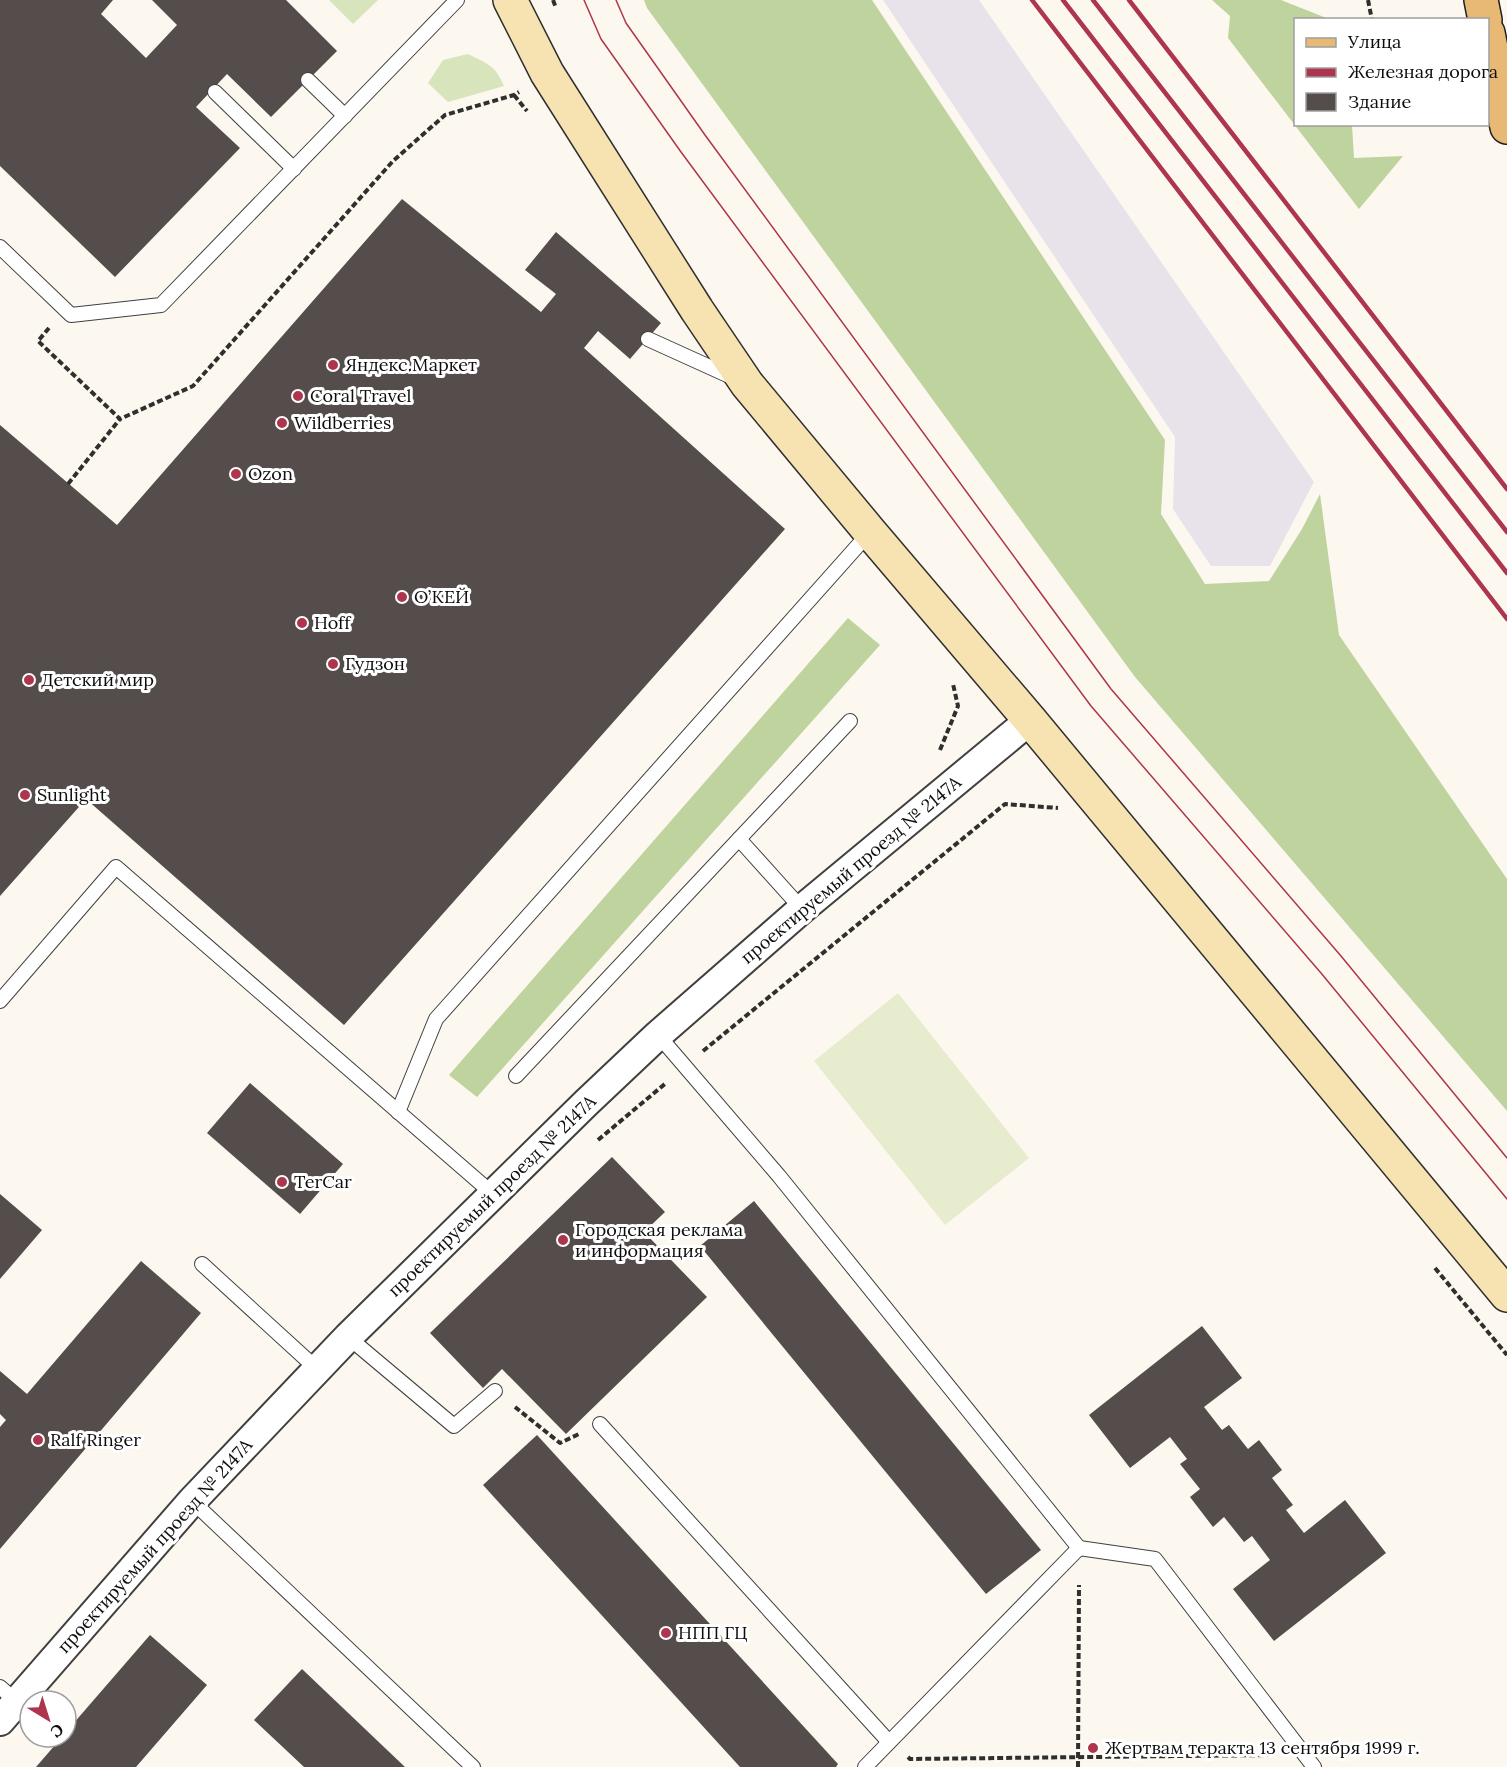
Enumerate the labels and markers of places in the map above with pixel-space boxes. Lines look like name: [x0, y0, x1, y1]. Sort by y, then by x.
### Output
place label: Яндекс.Маркет: [345, 353, 477, 376]
marker: Яндекс.Маркет: [326, 358, 340, 372]
place label: Coral Travel: [310, 384, 411, 407]
marker: Coral Travel: [291, 389, 305, 403]
place label: Wildberries: [294, 411, 391, 434]
marker: Wildberries: [275, 416, 289, 430]
place label: Ozon: [248, 462, 293, 485]
marker: Ozon: [229, 467, 243, 481]
place label: О’КЕЙ: [414, 585, 469, 608]
marker: О’КЕЙ: [395, 590, 409, 604]
place label: Hoff: [314, 611, 352, 634]
marker: Hoff: [295, 616, 309, 630]
place label: Гудзон: [345, 652, 405, 675]
marker: Гудзон: [326, 657, 340, 671]
place label: Детский мир: [41, 668, 154, 691]
marker: Детский мир: [22, 673, 36, 687]
place label: Sunlight: [37, 783, 107, 806]
marker: Sunlight: [18, 788, 32, 802]
place label: TerCar: [294, 1170, 352, 1193]
marker: TerCar: [275, 1175, 289, 1189]
place label: Городская реклама и информация: [575, 1218, 743, 1262]
marker: Городская реклама и информация: [556, 1233, 570, 1247]
place label: Ralf Ringer: [50, 1428, 141, 1451]
marker: Ralf Ringer: [31, 1433, 45, 1447]
place label: НПП ГЦ: [678, 1621, 748, 1644]
marker: НПП ГЦ: [659, 1626, 673, 1640]
place label: Жертвам теракта 13 сентября 1999 г.: [1105, 1736, 1420, 1759]
marker: Жертвам теракта 13 сентября 1999 г.: [1086, 1741, 1100, 1755]

